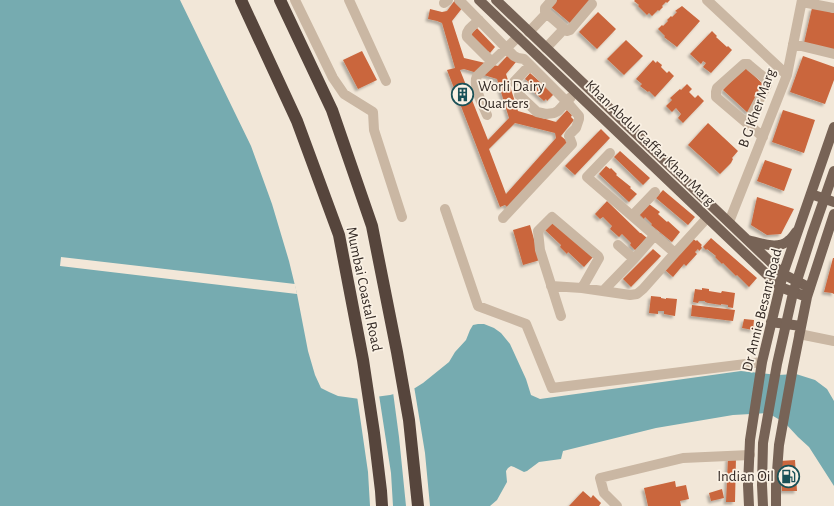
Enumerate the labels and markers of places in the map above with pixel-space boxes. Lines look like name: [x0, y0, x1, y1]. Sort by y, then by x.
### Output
place label: Worli Dairy Quarters: [478, 79, 545, 111]
building icon: Worli Dairy Quarters: [450, 82, 476, 108]
fuel station icon: Indian Oil: [776, 463, 802, 489]
place label: Indian Oil: [717, 469, 774, 484]

